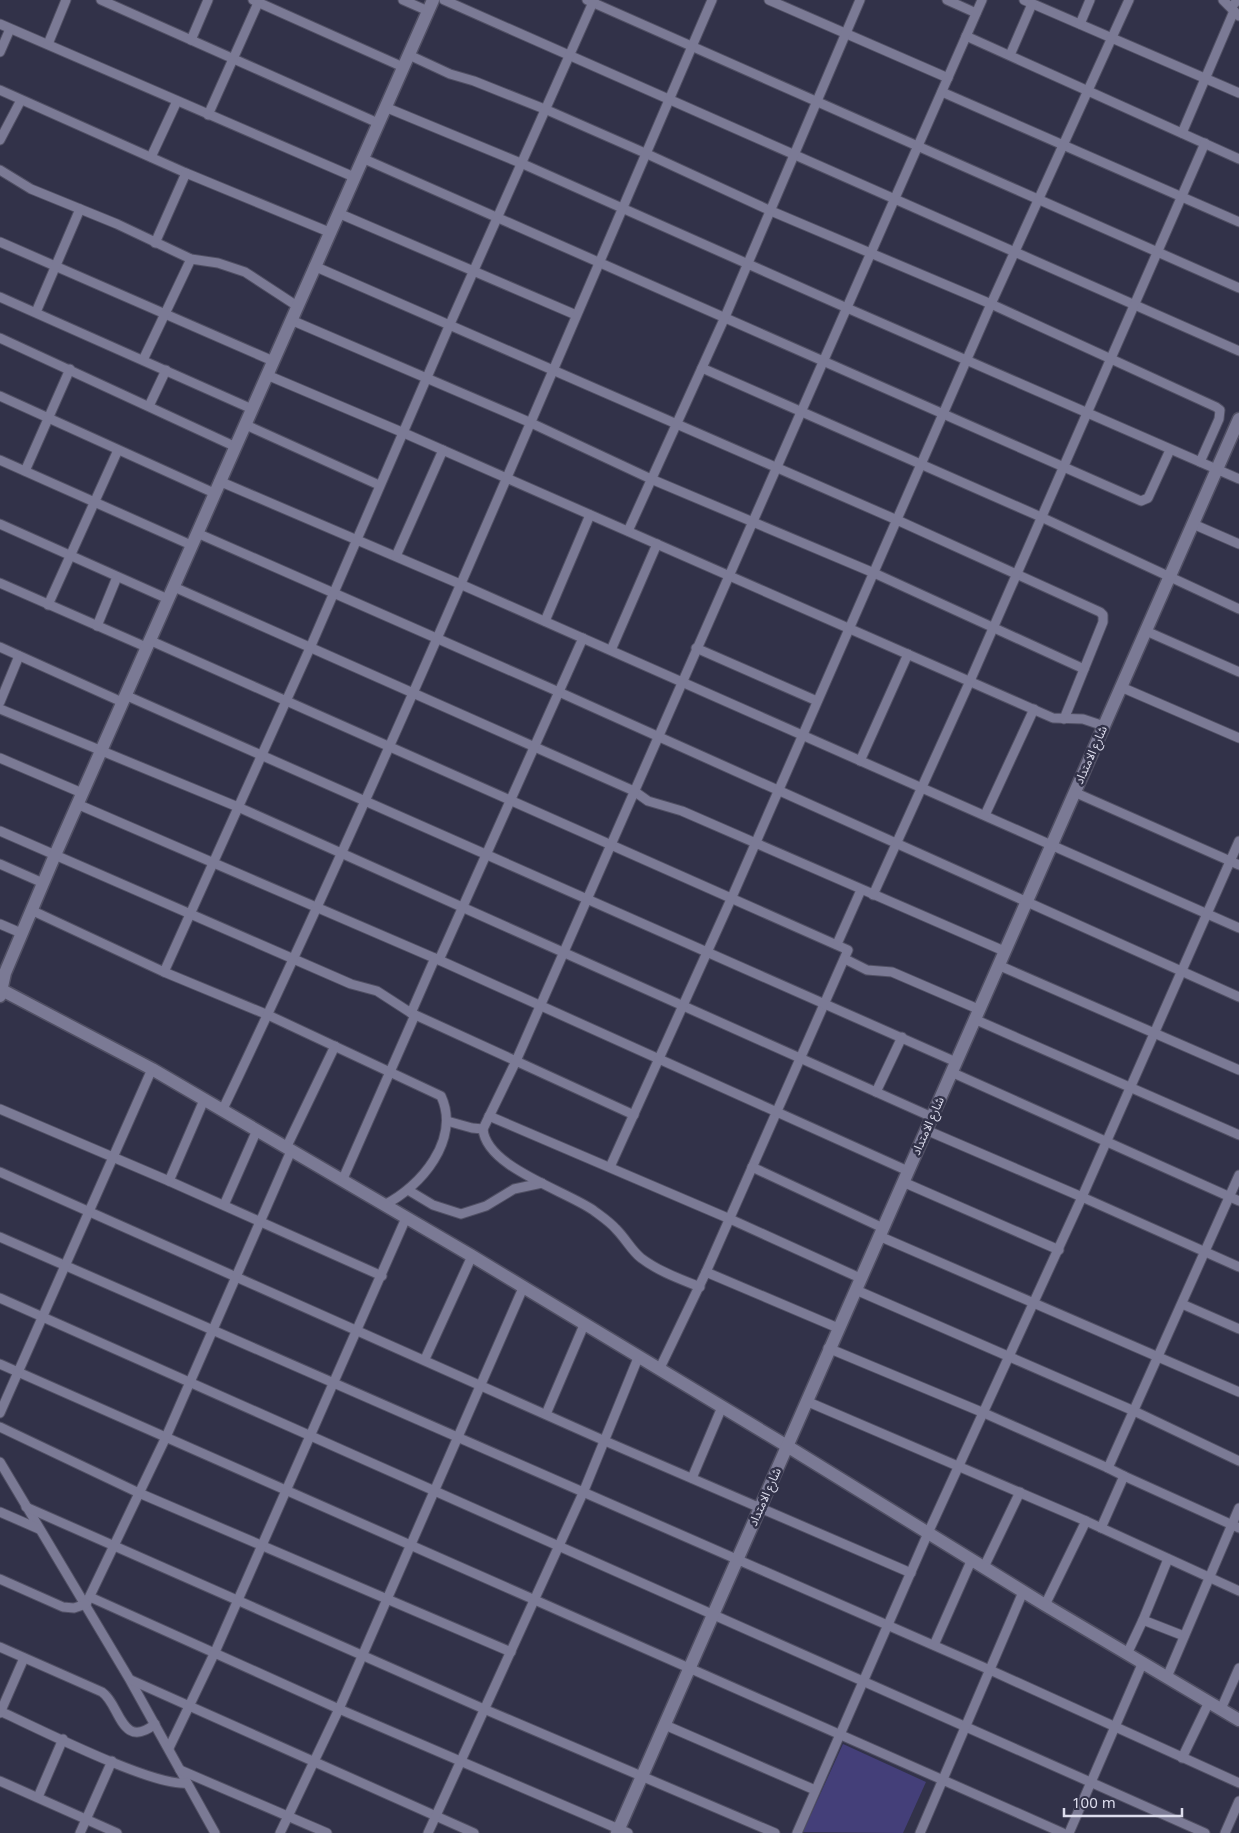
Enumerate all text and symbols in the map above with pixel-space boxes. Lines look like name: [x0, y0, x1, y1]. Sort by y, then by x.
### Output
street label: شارع الامتداد: [1067, 722, 1116, 789]
street label: شارع الامتداد: [904, 1093, 953, 1160]
street label: شارع الامتداد: [741, 1464, 790, 1531]
scale bar: [1064, 1786, 1182, 1818]
text: 100 m: [1072, 1787, 1116, 1819]

